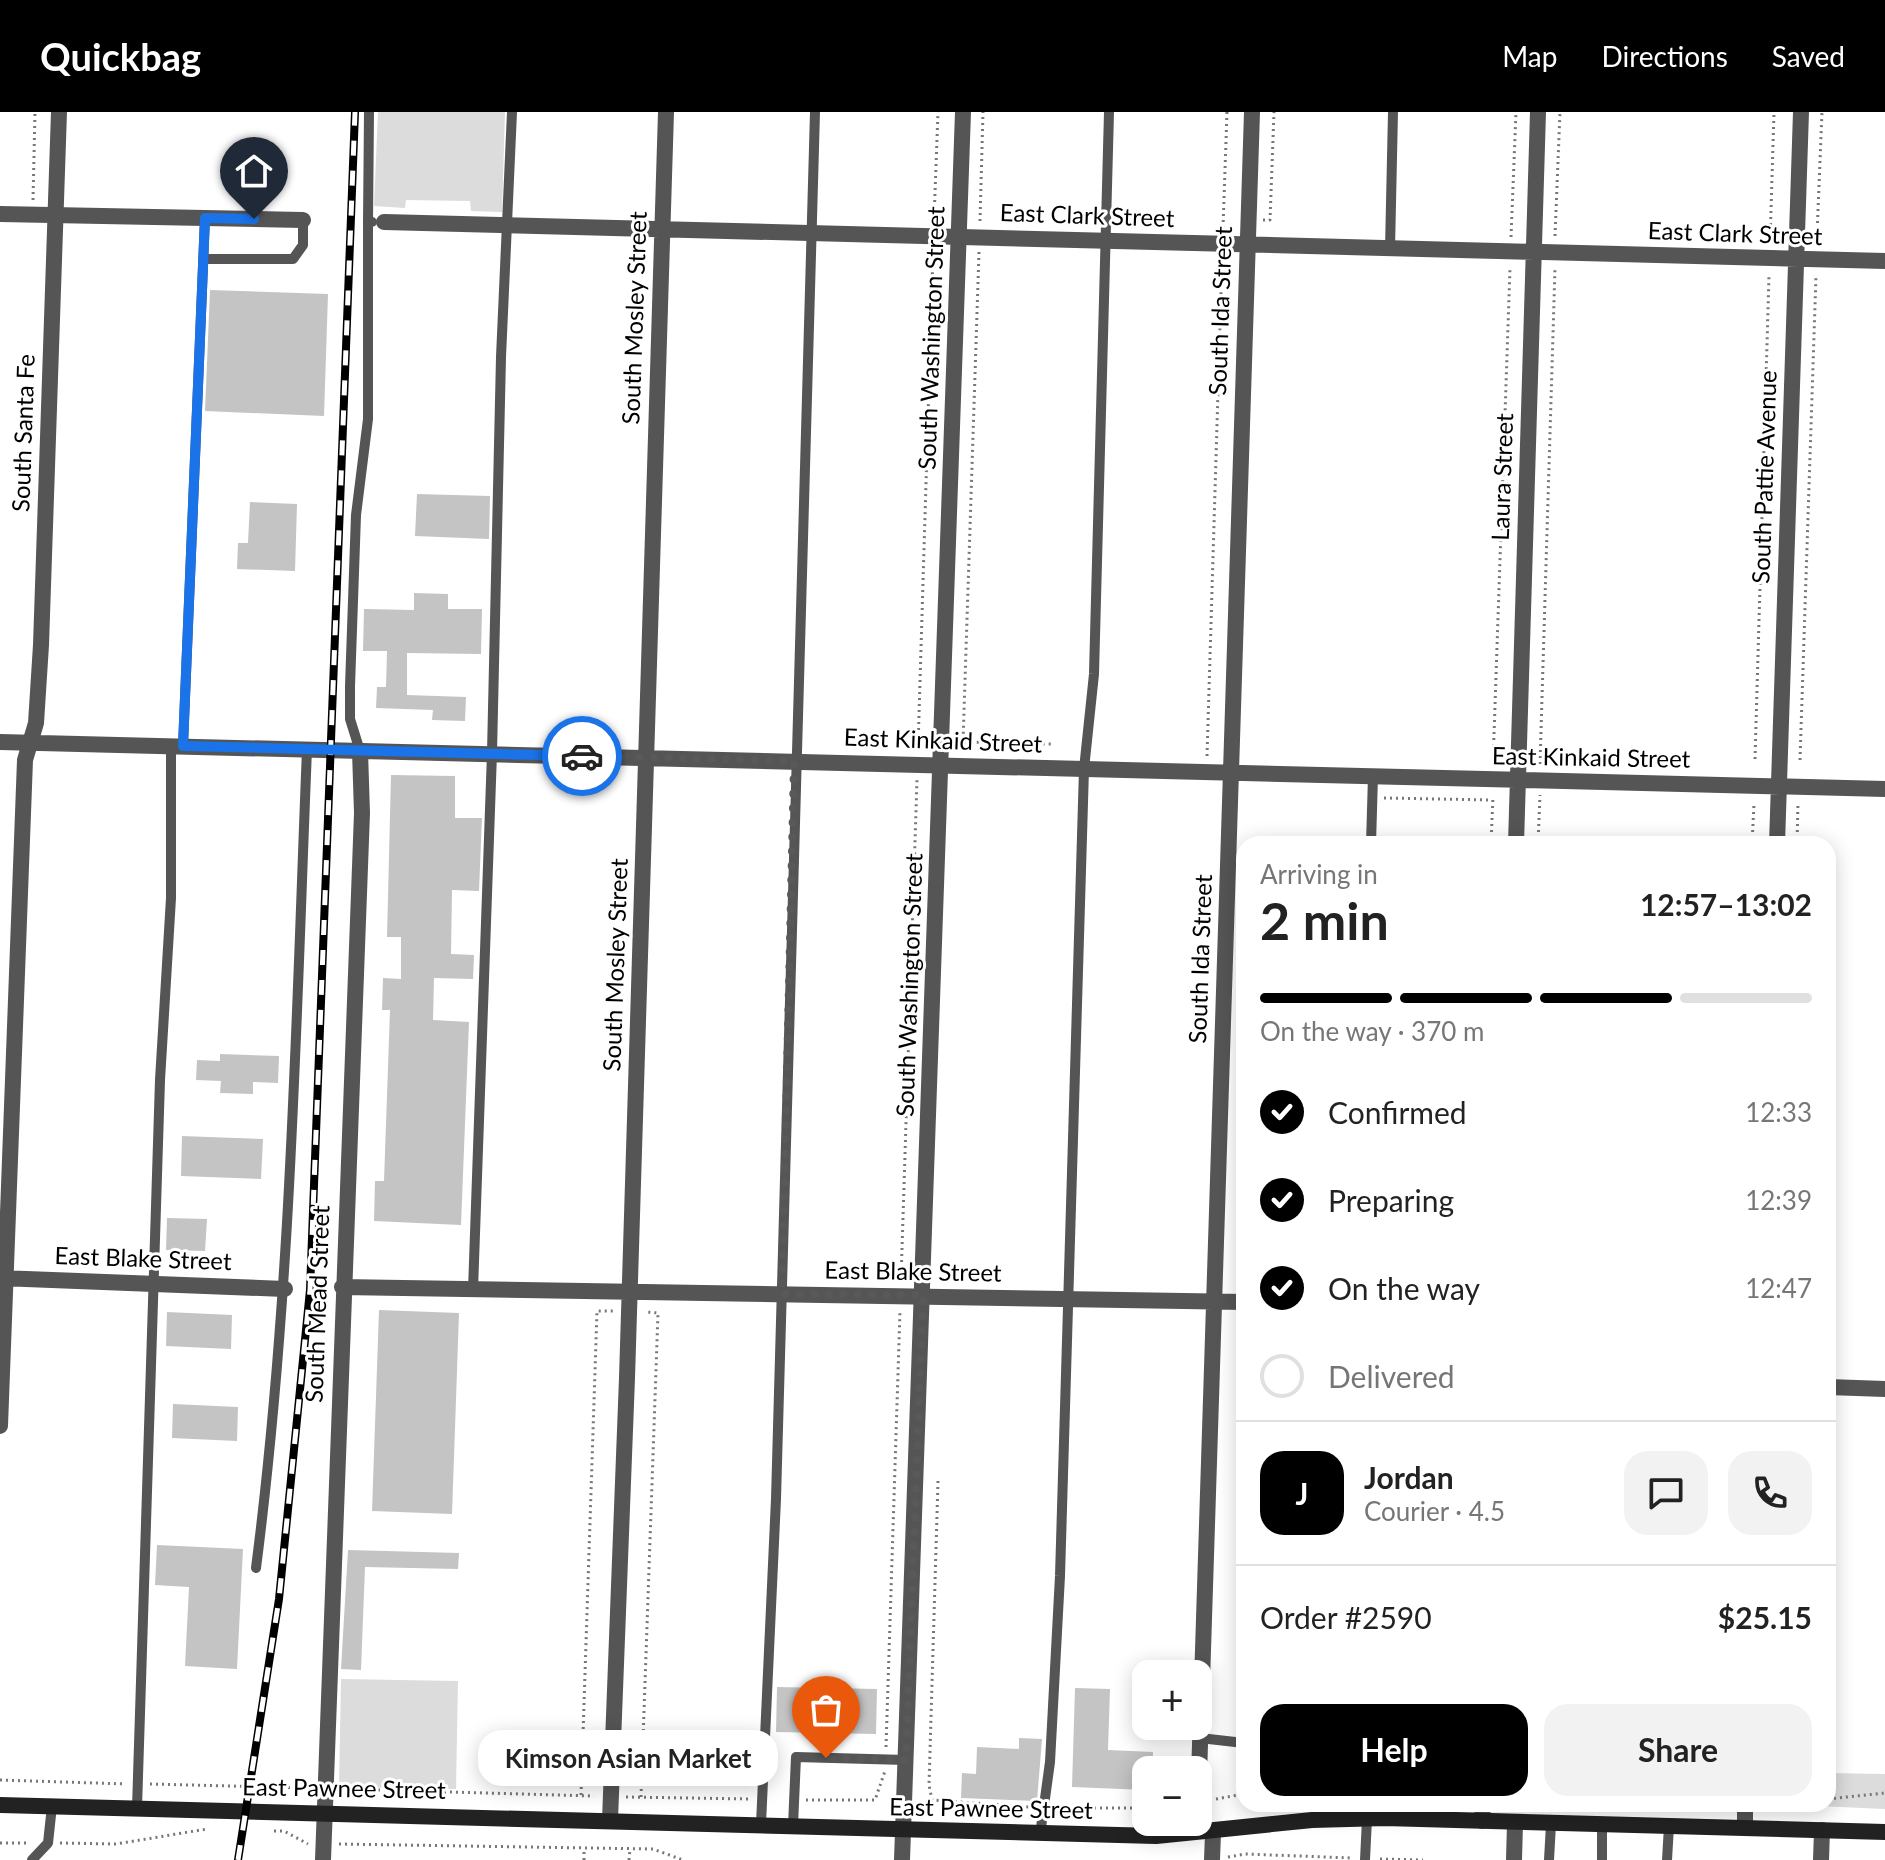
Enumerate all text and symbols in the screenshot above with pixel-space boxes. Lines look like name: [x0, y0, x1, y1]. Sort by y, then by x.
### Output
text: Quickbag: [40, 33, 201, 79]
text: Map: [1502, 39, 1557, 73]
text: Directions: [1601, 39, 1728, 73]
text: Saved: [1772, 39, 1845, 73]
pin: [220, 137, 288, 219]
icon: home: [232, 149, 276, 193]
street label: East Clark Street: [999, 197, 1175, 232]
street label: South Washington Street: [911, 205, 950, 470]
street label: South Mosley Street: [615, 211, 652, 425]
street label: East Clark Street: [1647, 215, 1823, 250]
street label: South Ida Street: [1202, 226, 1237, 396]
street label: South Santa Fe: [5, 354, 40, 512]
street label: South Pattie Avenue: [1745, 370, 1782, 584]
street label: Laura Street: [1485, 412, 1518, 541]
courier: [542, 716, 622, 796]
street label: East Kinkaid Street: [843, 722, 1043, 757]
icon: car: [560, 734, 604, 778]
street label: East Kinkaid Street: [1492, 740, 1691, 773]
street label: South Washington Street: [889, 852, 928, 1117]
street label: South Mosley Street: [596, 858, 633, 1072]
text: Arriving in: [1260, 858, 1378, 890]
street label: South Ida Street: [1182, 874, 1217, 1044]
text: 12:57–13:02: [1640, 886, 1812, 922]
text: 2 min: [1260, 889, 1389, 951]
text: On the way · 370 m: [1260, 1015, 1484, 1047]
icon: check: [1260, 1090, 1304, 1134]
text: Confirmed: [1328, 1094, 1467, 1130]
text: 12:33: [1745, 1096, 1812, 1128]
icon: check: [1260, 1178, 1304, 1222]
text: Preparing: [1328, 1182, 1454, 1218]
text: 12:39: [1745, 1184, 1812, 1216]
street label: South Mead Street: [299, 1204, 334, 1403]
street label: East Blake Street: [54, 1240, 232, 1275]
street label: East Blake Street: [824, 1254, 1002, 1287]
icon: check: [1260, 1266, 1304, 1310]
text: On the way: [1328, 1270, 1480, 1306]
text: 12:47: [1745, 1272, 1812, 1304]
text: Delivered: [1328, 1358, 1455, 1394]
button: chat: [1624, 1451, 1708, 1535]
button: phone: [1728, 1451, 1812, 1535]
text: Jordan: [1364, 1459, 1454, 1495]
text: J: [1296, 1475, 1308, 1511]
text: Courier · 4.5: [1364, 1495, 1505, 1527]
text: Order #2590: [1260, 1599, 1432, 1635]
text: $25.15: [1718, 1599, 1812, 1635]
map controls: [1132, 1660, 1212, 1836]
button: +: [1132, 1660, 1212, 1740]
pin: [792, 1676, 860, 1758]
icon: bag: [804, 1688, 848, 1732]
button: Help: [1260, 1704, 1528, 1796]
button: Share: [1544, 1704, 1812, 1796]
callout: Kimson Asian Market: [478, 1730, 778, 1786]
text: Kimson Asian Market: [505, 1742, 751, 1774]
button: −: [1132, 1756, 1212, 1836]
street label: East Pawnee Street: [242, 1771, 446, 1804]
street label: East Pawnee Street: [889, 1791, 1093, 1824]

